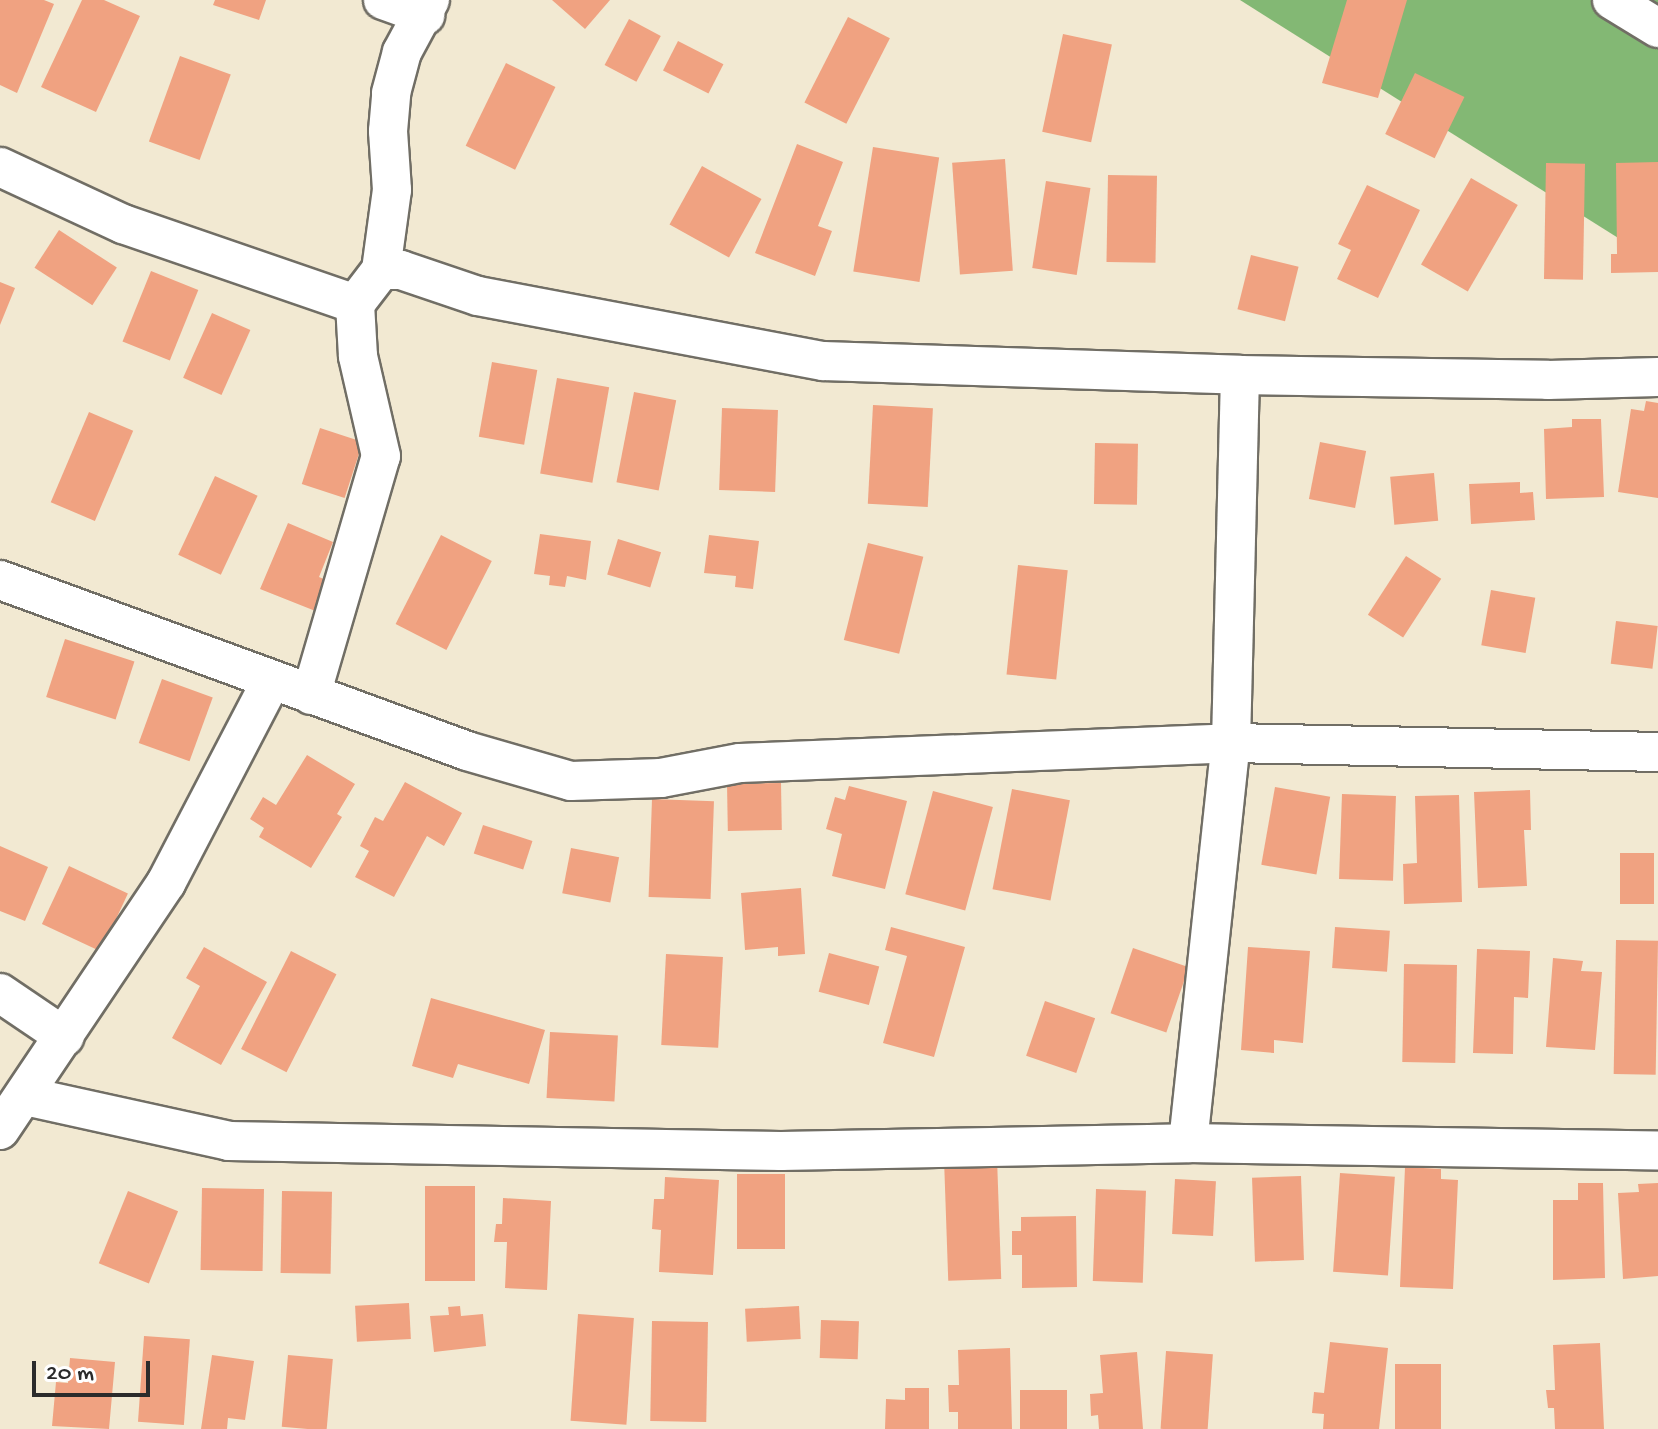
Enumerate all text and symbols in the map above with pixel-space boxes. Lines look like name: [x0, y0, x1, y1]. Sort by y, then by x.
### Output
scale bar: [36, 1345, 154, 1395]
text: 20 m: [46, 1360, 94, 1389]

